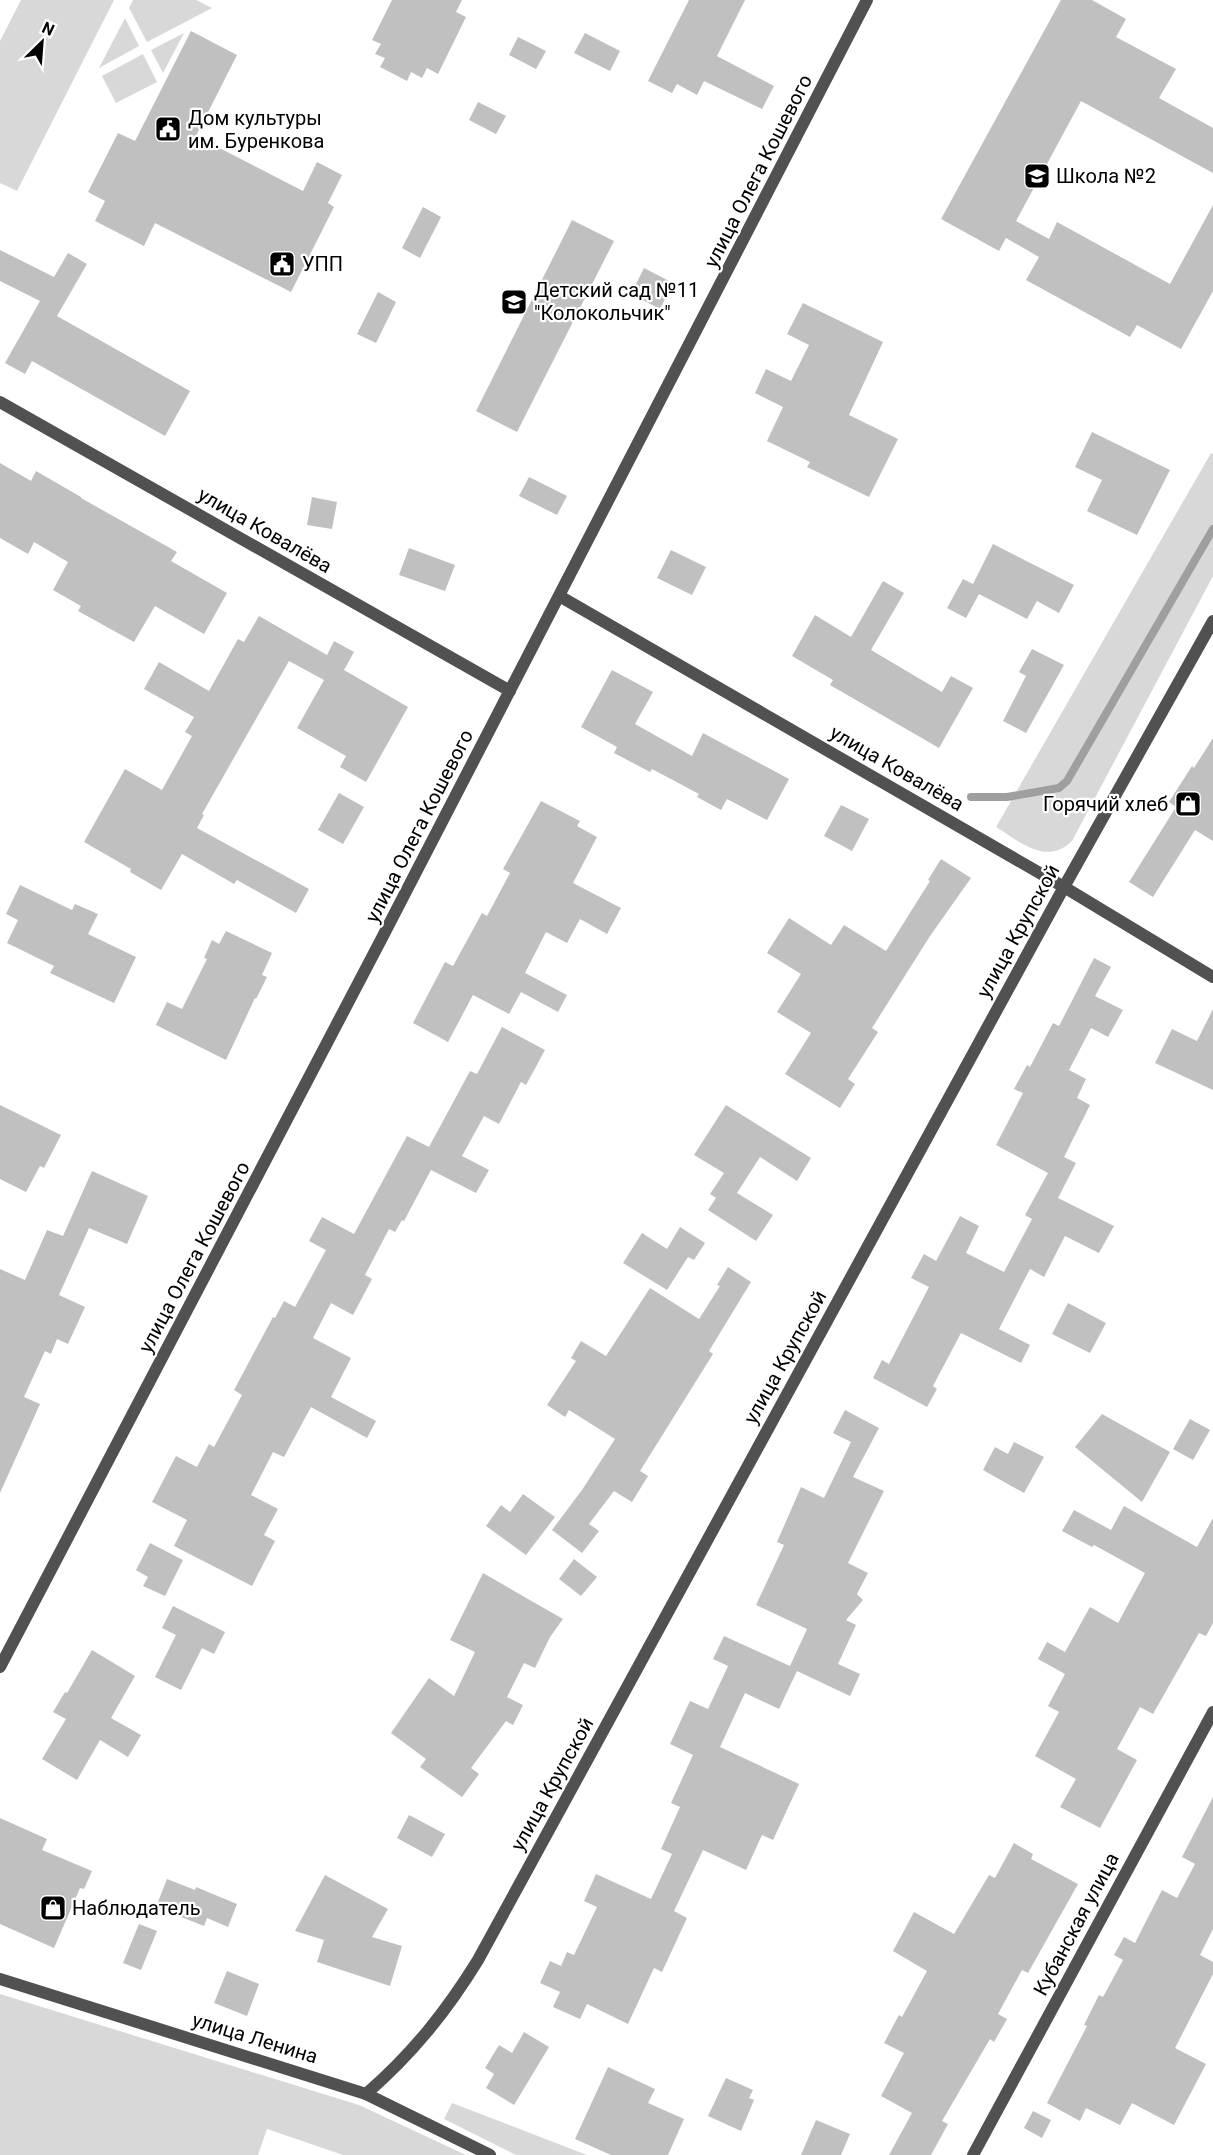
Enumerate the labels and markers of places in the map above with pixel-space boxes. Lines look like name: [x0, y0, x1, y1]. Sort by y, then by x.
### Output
place label: Дом культуры им. Буренкова: [188, 106, 324, 153]
public building icon: Дом культуры им. Буренкова: [153, 114, 183, 144]
school or university icon: Школа №2: [1022, 161, 1052, 191]
place label: Школа №2: [1056, 164, 1156, 188]
public building icon: УПП: [267, 249, 297, 279]
place label: УПП: [302, 252, 343, 276]
place label: Детский сад №11 "Колокольчик": [534, 278, 699, 325]
school or university icon: Детский сад №11 "Колокольчик": [499, 287, 529, 317]
shop icon: Горячий хлеб: [1173, 789, 1203, 819]
place label: Горячий хлеб: [1043, 792, 1168, 816]
shop icon: Наблюдатель: [38, 1893, 68, 1923]
place label: Наблюдатель: [72, 1896, 201, 1920]

